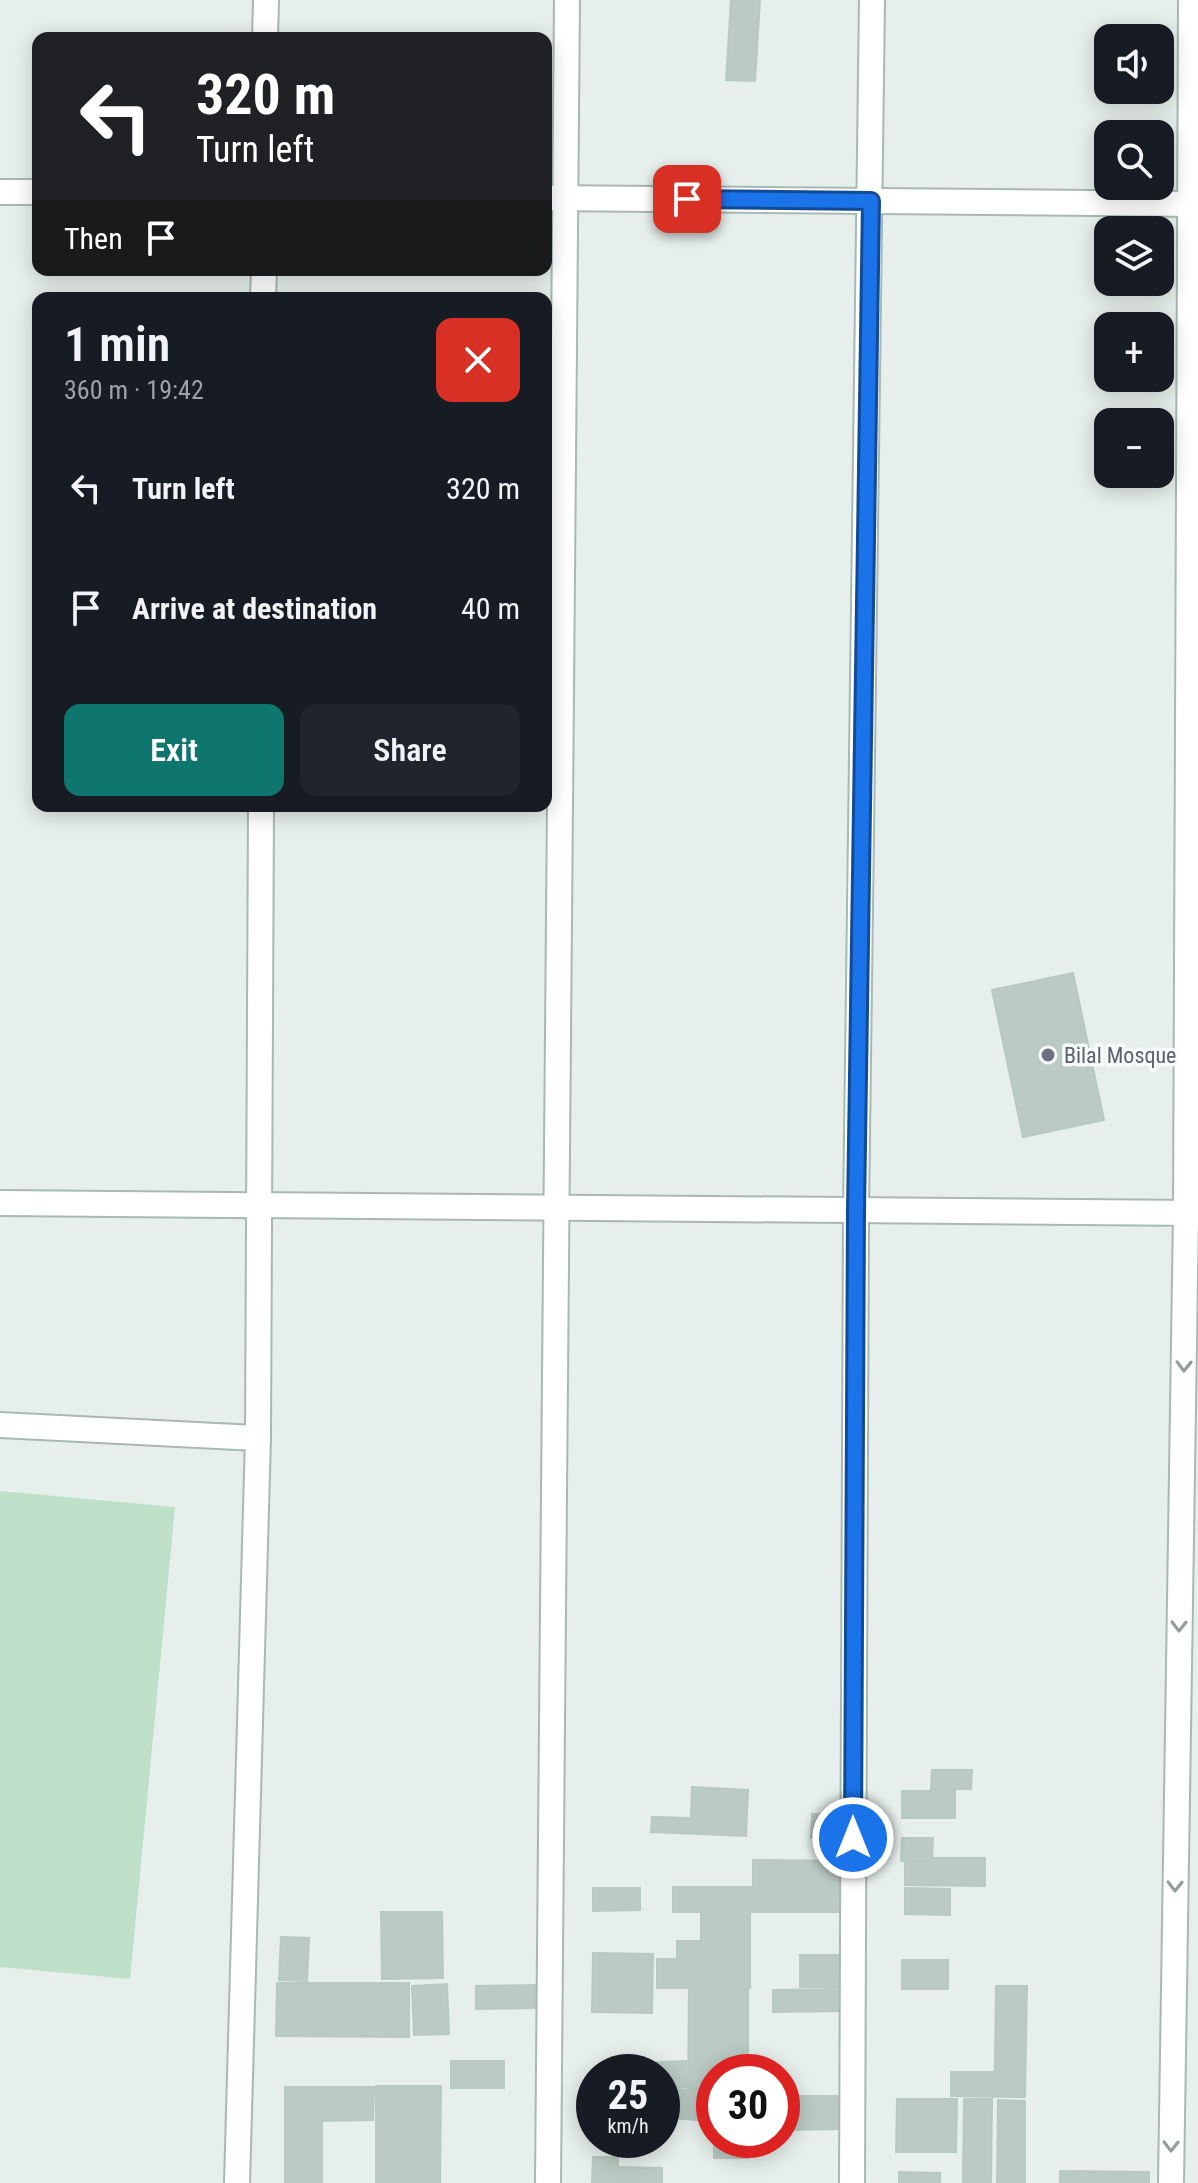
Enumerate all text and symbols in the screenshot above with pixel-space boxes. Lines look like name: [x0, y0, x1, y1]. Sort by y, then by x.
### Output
map controls: [1094, 24, 1174, 488]
button: sound: [1094, 24, 1174, 104]
text: 320 m: [196, 62, 335, 128]
icon: left: [64, 64, 168, 168]
button: search: [1094, 120, 1174, 200]
text: Turn left: [196, 129, 314, 171]
pin: [653, 165, 721, 233]
icon: arrive: [665, 177, 709, 221]
icon: arrive: [139, 216, 183, 260]
button: layers: [1094, 216, 1174, 296]
text: Then: [64, 221, 123, 256]
button: +: [1094, 312, 1174, 392]
text: 1 min: [64, 316, 170, 373]
button: close: [436, 318, 520, 402]
text: 360 m · 19:42: [64, 375, 204, 405]
button: −: [1094, 408, 1174, 488]
icon: left: [64, 466, 108, 510]
text: Turn left: [132, 471, 235, 506]
text: 320 m: [446, 471, 520, 506]
icon: arrive: [64, 586, 108, 630]
text: Arrive at destination: [132, 591, 377, 626]
text: 40 m: [461, 591, 520, 626]
button: Exit: [64, 704, 284, 796]
button: Share: [300, 704, 520, 796]
place label: Bilal Mosque: [1064, 1043, 1176, 1068]
marker: Bilal Mosque: [1039, 1046, 1057, 1064]
one-way arrow: [1175, 1360, 1192, 1373]
one-way arrow: [1171, 1620, 1188, 1633]
position arrow: [811, 1796, 895, 1880]
one-way arrow: [1167, 1880, 1184, 1893]
speed limit sign: 30: [696, 2054, 800, 2158]
text: 25: [608, 2072, 648, 2119]
text: km/h: [607, 2114, 649, 2138]
one-way arrow: [1163, 2140, 1180, 2153]

